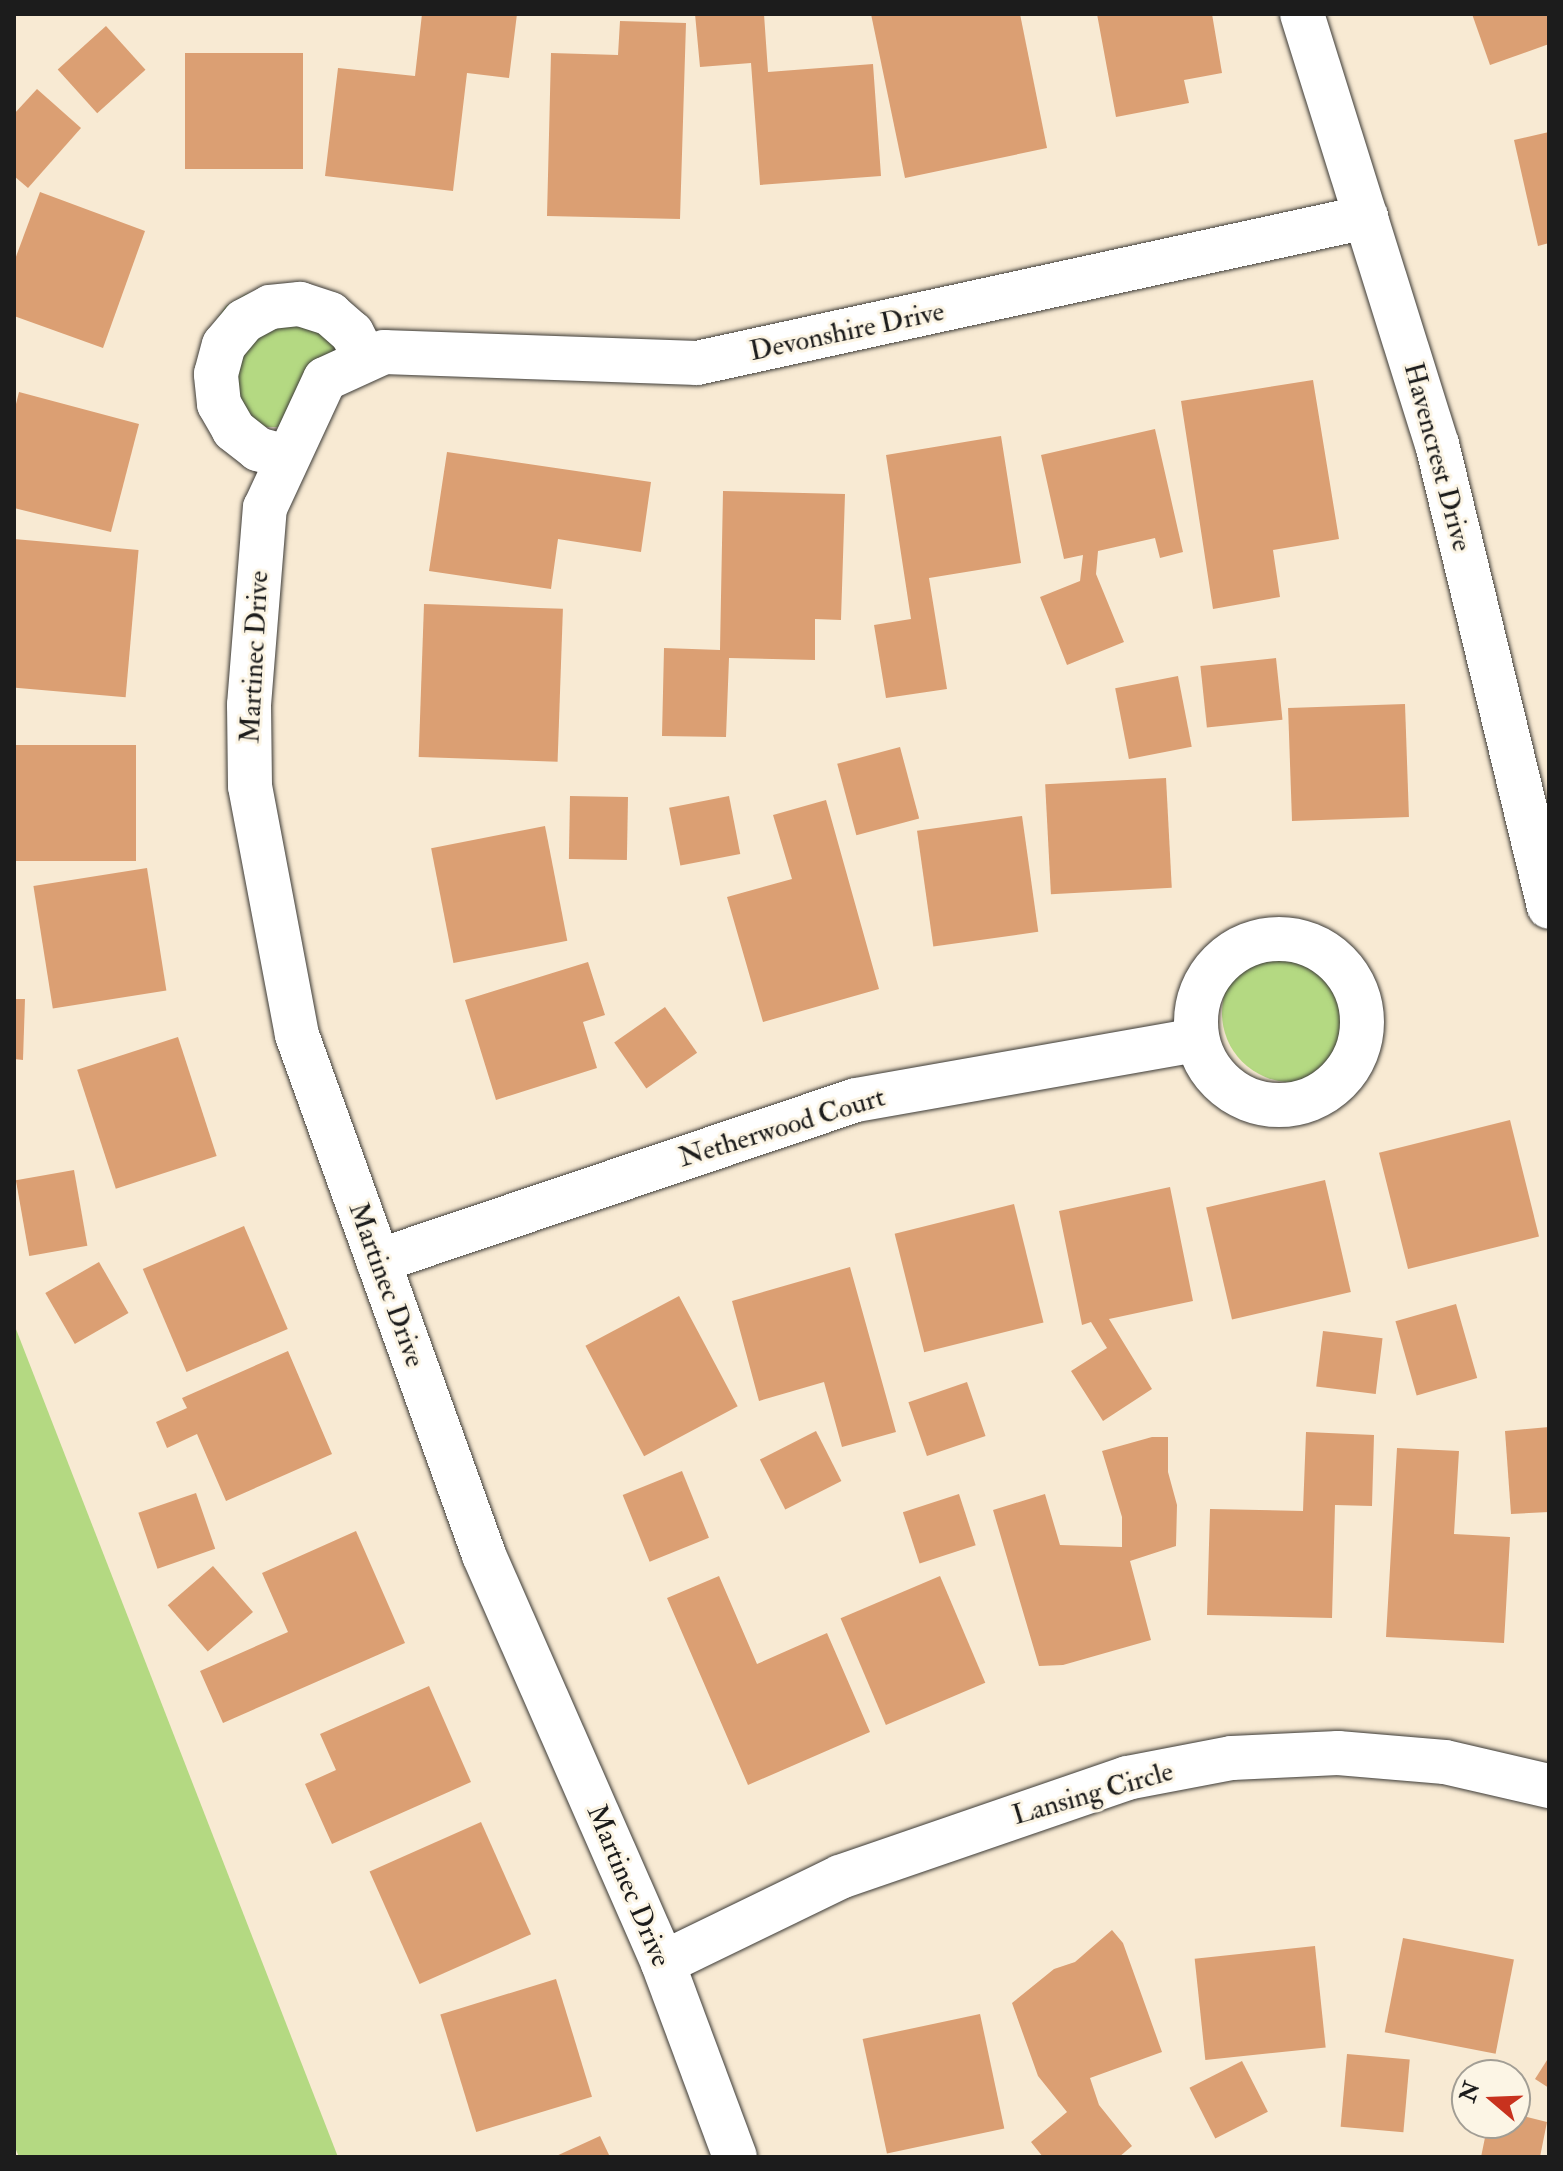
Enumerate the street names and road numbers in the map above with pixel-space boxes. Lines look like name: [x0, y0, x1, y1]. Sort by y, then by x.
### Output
street label: Devonshire Drive: [747, 295, 947, 369]
street label: Havencrest Drive: [1396, 359, 1478, 555]
street label: Martinec Drive: [234, 570, 276, 744]
street label: Netherwood Court: [675, 1081, 889, 1175]
street label: Martinec Drive: [341, 1198, 431, 1372]
street label: Lansing Circle: [1009, 1755, 1177, 1833]
street label: Martinec Drive: [579, 1800, 677, 1972]

